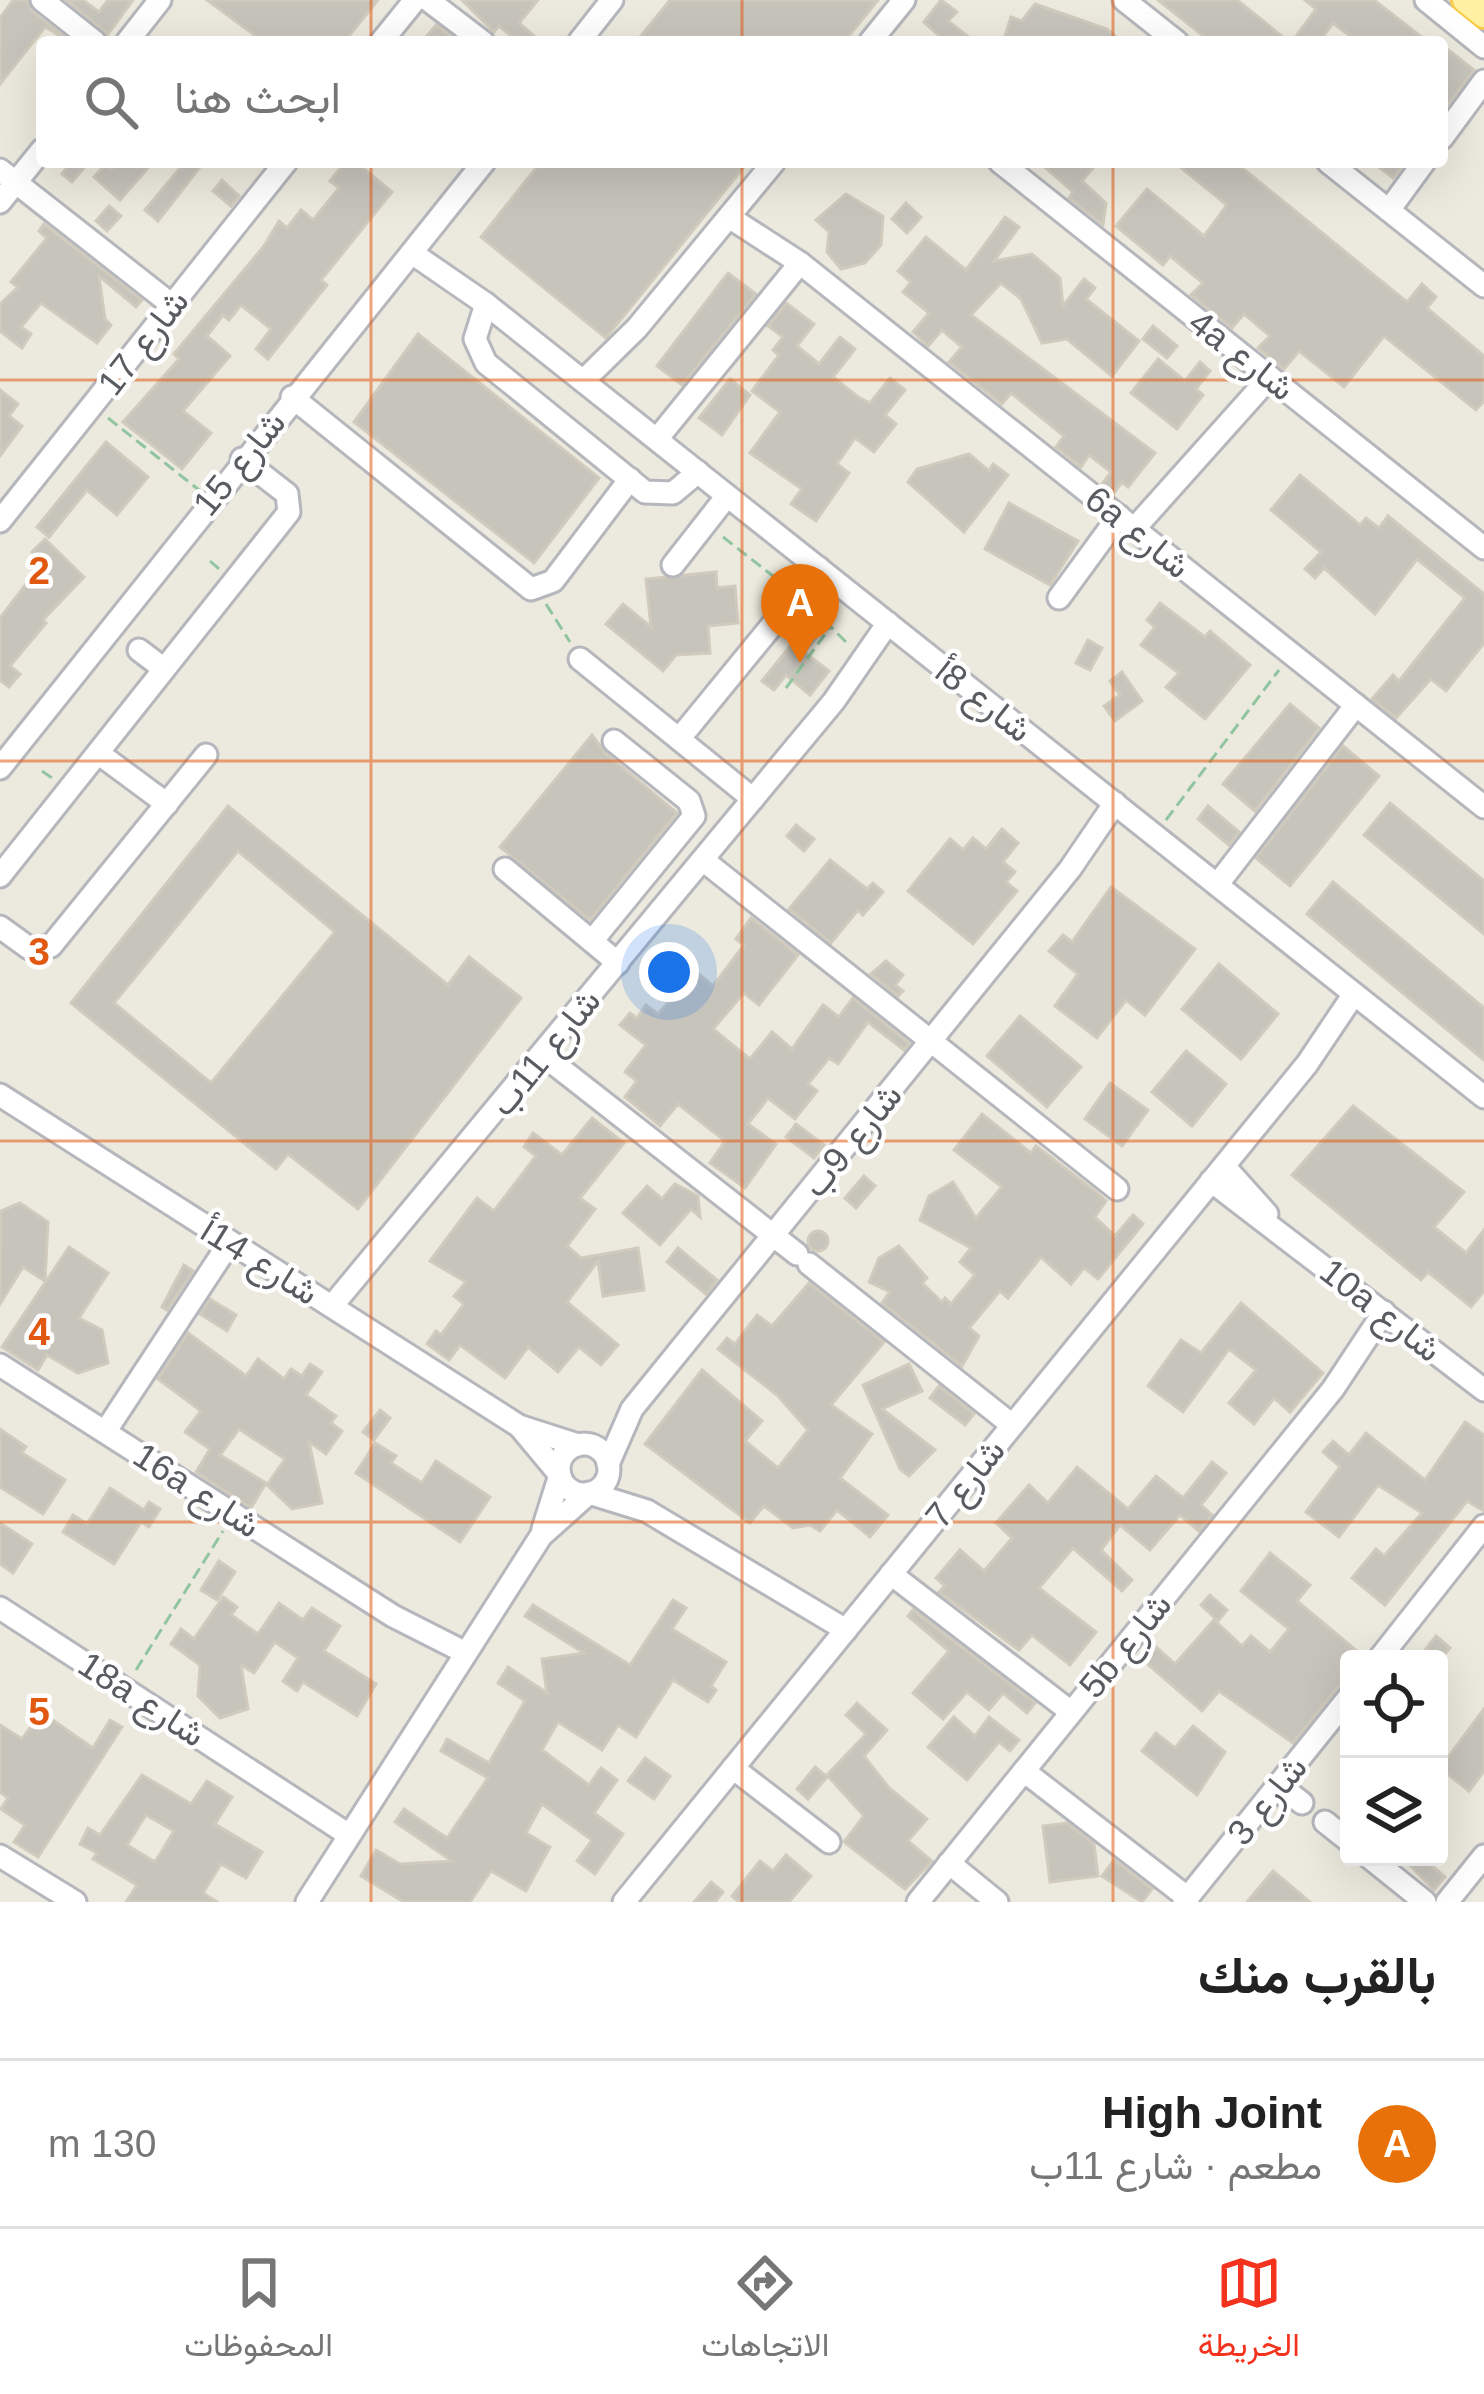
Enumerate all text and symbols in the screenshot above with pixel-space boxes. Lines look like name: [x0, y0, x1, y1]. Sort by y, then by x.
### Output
search box: [36, 36, 1448, 168]
icon: search: [78, 69, 144, 135]
text: ابحث هنا: [174, 72, 341, 123]
street label: شارع 17: [89, 281, 200, 405]
street label: 4a شارع: [1179, 301, 1303, 412]
street label: شارع 15: [185, 403, 297, 526]
street label: 6a شارع: [1075, 478, 1198, 590]
text: 2: [28, 549, 50, 592]
pin: A: [761, 564, 839, 663]
street label: شارع 8أ: [925, 650, 1040, 753]
text: 3: [28, 930, 50, 973]
your location: [639, 942, 699, 1002]
street label: شارع 11ب: [481, 980, 612, 1126]
street label: شارع 9ب: [794, 1075, 913, 1207]
street label: شارع 14أ: [192, 1209, 326, 1316]
street label: 10a شارع: [1310, 1250, 1450, 1373]
text: 4: [28, 1310, 50, 1353]
street label: شارع 7: [917, 1430, 1016, 1538]
street label: 16a شارع: [124, 1434, 268, 1549]
street label: 5b شارع: [1071, 1585, 1183, 1708]
street label: 18a شارع: [69, 1643, 213, 1758]
map controls: [1340, 1650, 1448, 1866]
button: locate: [1340, 1650, 1448, 1758]
text: 5: [28, 1690, 50, 1733]
street label: شارع 3: [1219, 1747, 1318, 1855]
button: layers: [1340, 1758, 1448, 1866]
text: بالقرب منك: [1198, 1947, 1436, 2004]
text: High Joint: [1102, 2087, 1322, 2138]
text: 130 m: [48, 2122, 156, 2165]
text: A: [1383, 2122, 1411, 2165]
text: مطعم · شارع 11ب: [1029, 2144, 1322, 2187]
tab: المحفوظات: [184, 2250, 333, 2374]
tab: الاتجاهات: [701, 2250, 829, 2374]
tab: الخريطة: [1198, 2250, 1300, 2374]

